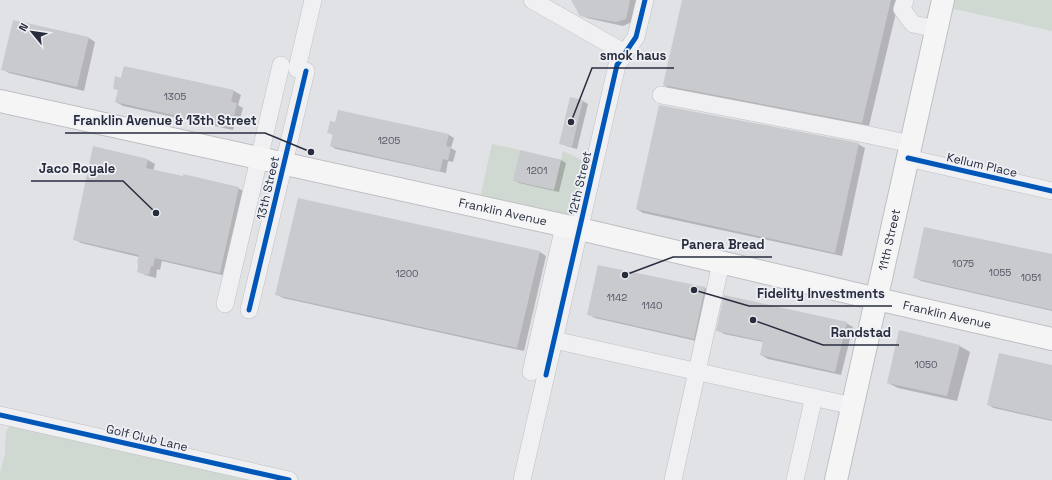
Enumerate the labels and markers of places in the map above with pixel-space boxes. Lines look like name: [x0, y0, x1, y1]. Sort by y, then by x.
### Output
callout: smok haus: [592, 43, 674, 68]
callout: Franklin Avenue & 13th Street: [65, 108, 265, 133]
callout: Jaco Royale: [31, 156, 123, 181]
callout: Panera Bread: [673, 232, 772, 257]
callout: Fidelity Investments: [749, 281, 892, 306]
callout: Randstad: [823, 320, 899, 345]

